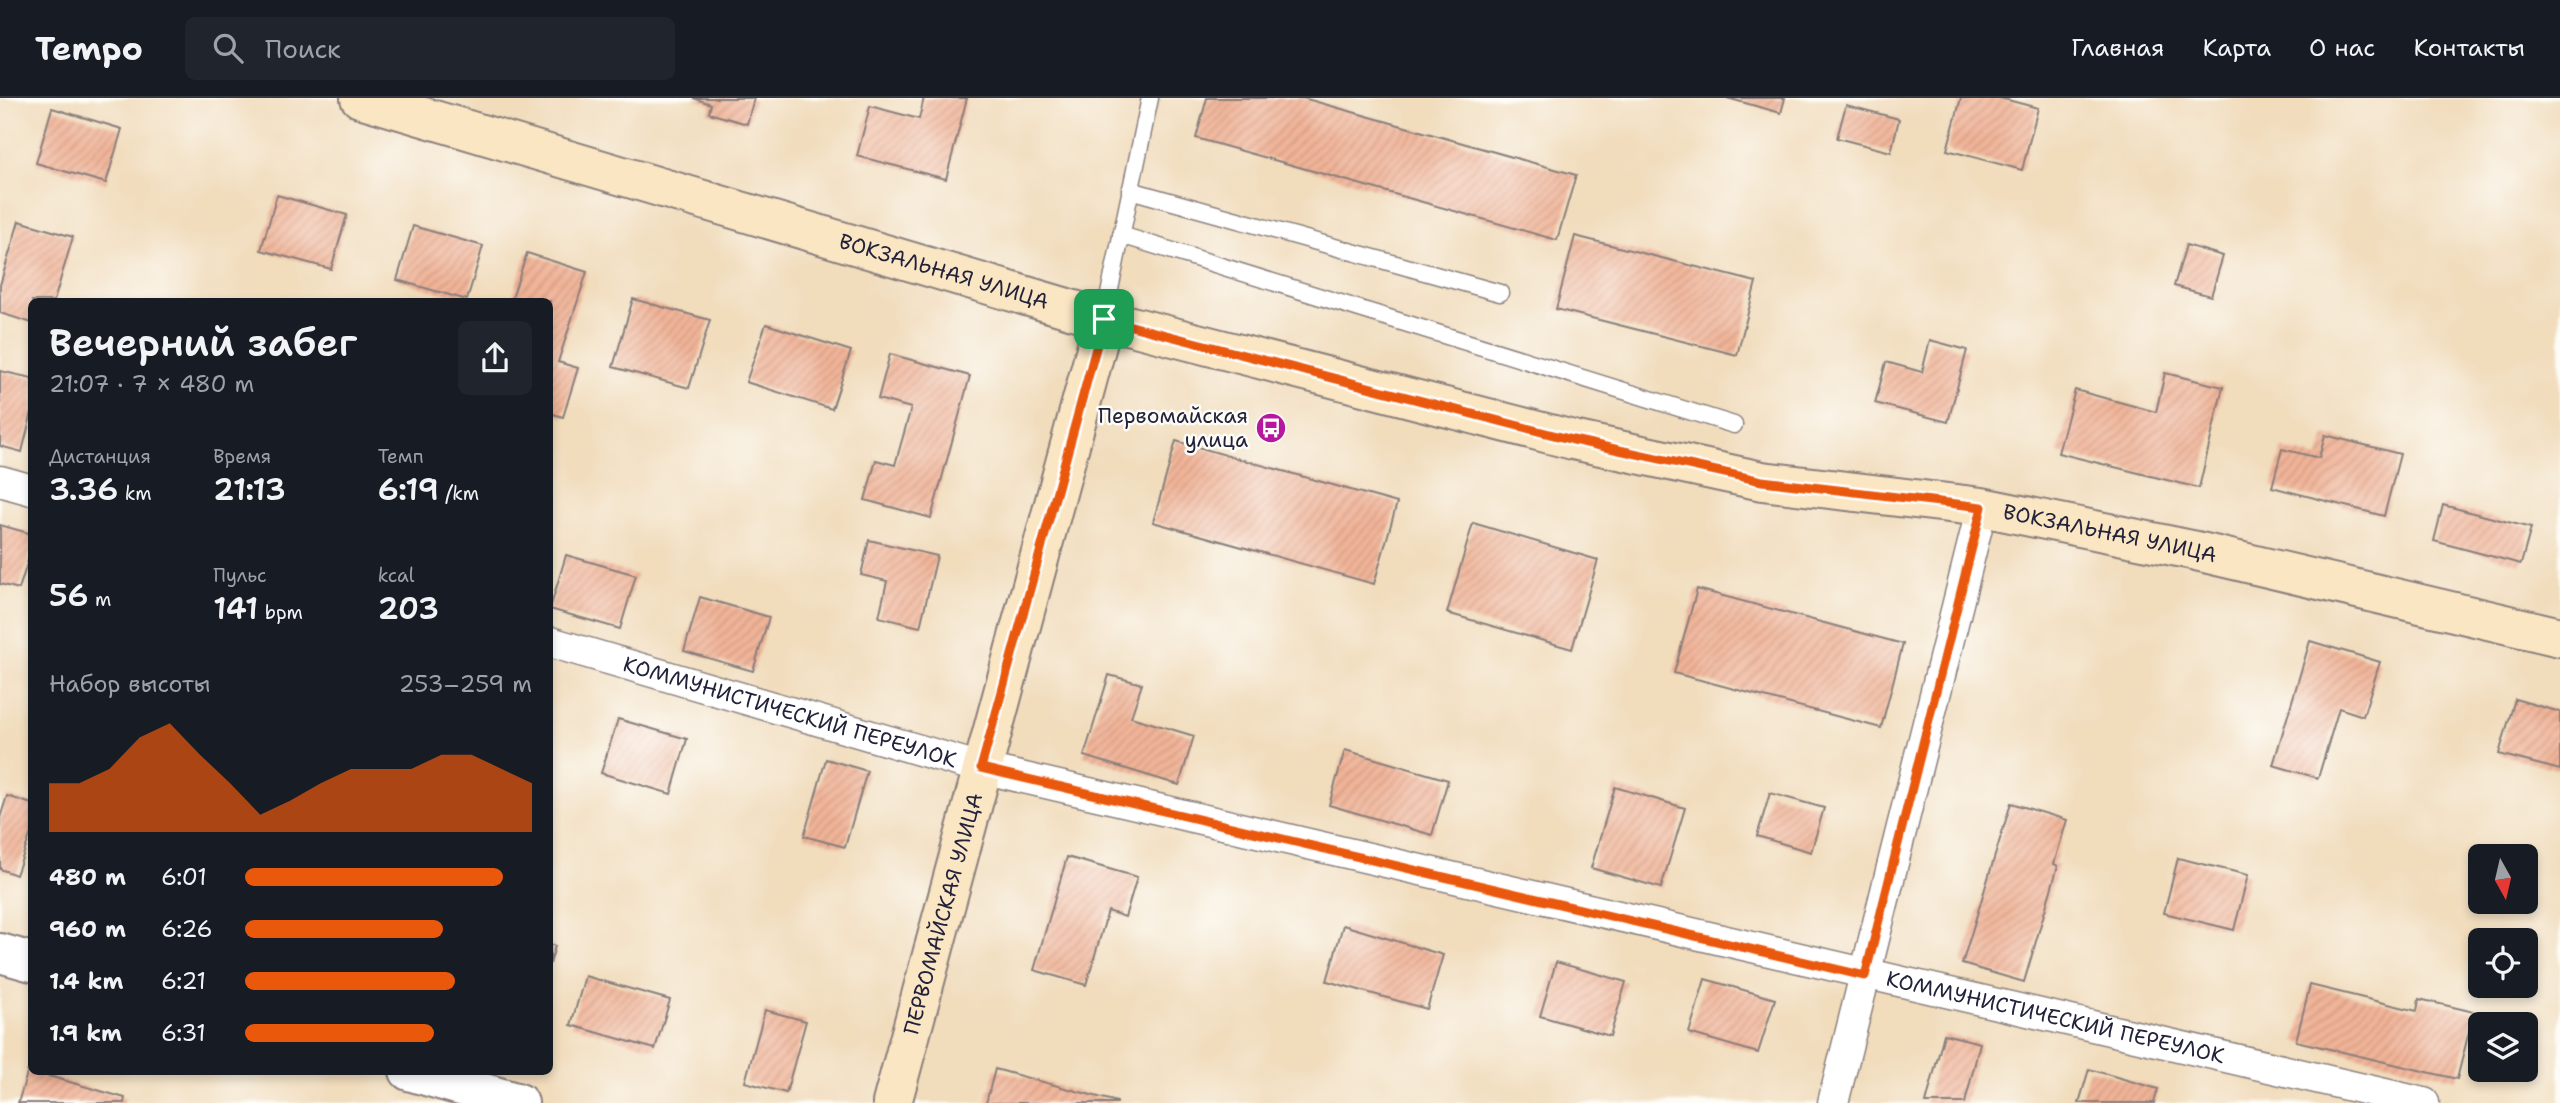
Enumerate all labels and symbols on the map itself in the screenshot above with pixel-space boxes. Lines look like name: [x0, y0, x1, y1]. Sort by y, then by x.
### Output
street label: ВОКЗАЛЬНАЯ УЛИЦА: [836, 227, 1052, 316]
pin: [1074, 289, 1134, 349]
place label: Первомайская улица: [1098, 402, 1248, 454]
bus stop icon: Первомайская улица: [1254, 411, 1288, 445]
street label: ВОКЗАЛЬНАЯ УЛИЦА: [2001, 498, 2219, 569]
street label: КОММУНИСТИЧЕСКИЙ ПЕРЕУЛОК: [620, 650, 961, 774]
street label: ПЕРВОМАЙСКАЯ УЛИЦА: [897, 790, 989, 1038]
north arrow: [2468, 844, 2538, 914]
street label: КОММУНИСТИЧЕСКИЙ ПЕРЕУЛОК: [1883, 965, 2228, 1070]

